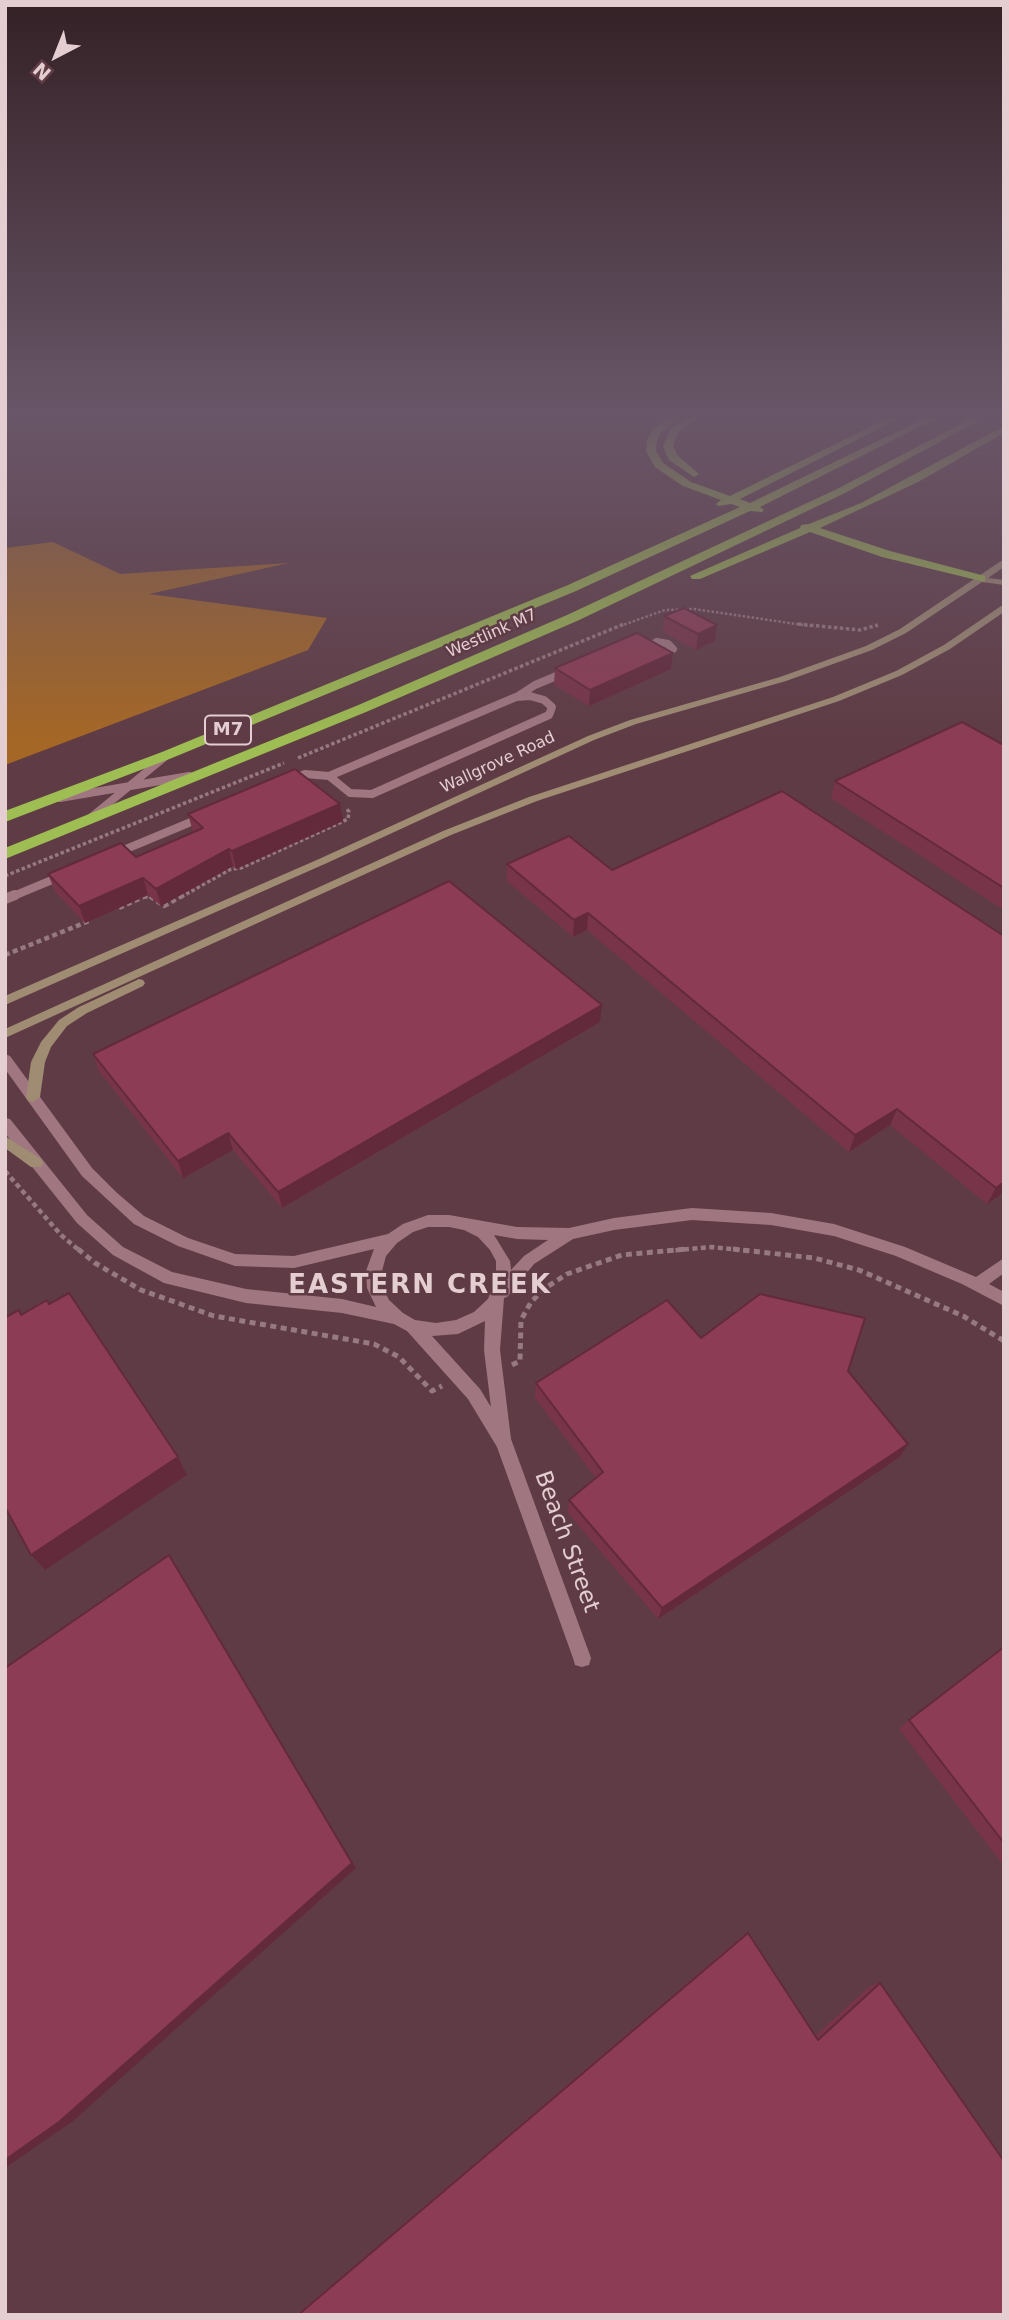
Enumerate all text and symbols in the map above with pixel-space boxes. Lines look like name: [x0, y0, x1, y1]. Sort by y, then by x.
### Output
north arrow: [21, 21, 91, 91]
text: N: [29, 58, 55, 85]
street label: Westlink M7: [444, 606, 540, 662]
road number: M7: [205, 716, 251, 744]
street label: Wallgrove Road: [438, 728, 558, 798]
district label: EASTERN CREEK: [290, 1270, 550, 1302]
street label: Beach Street: [528, 1468, 604, 1616]

